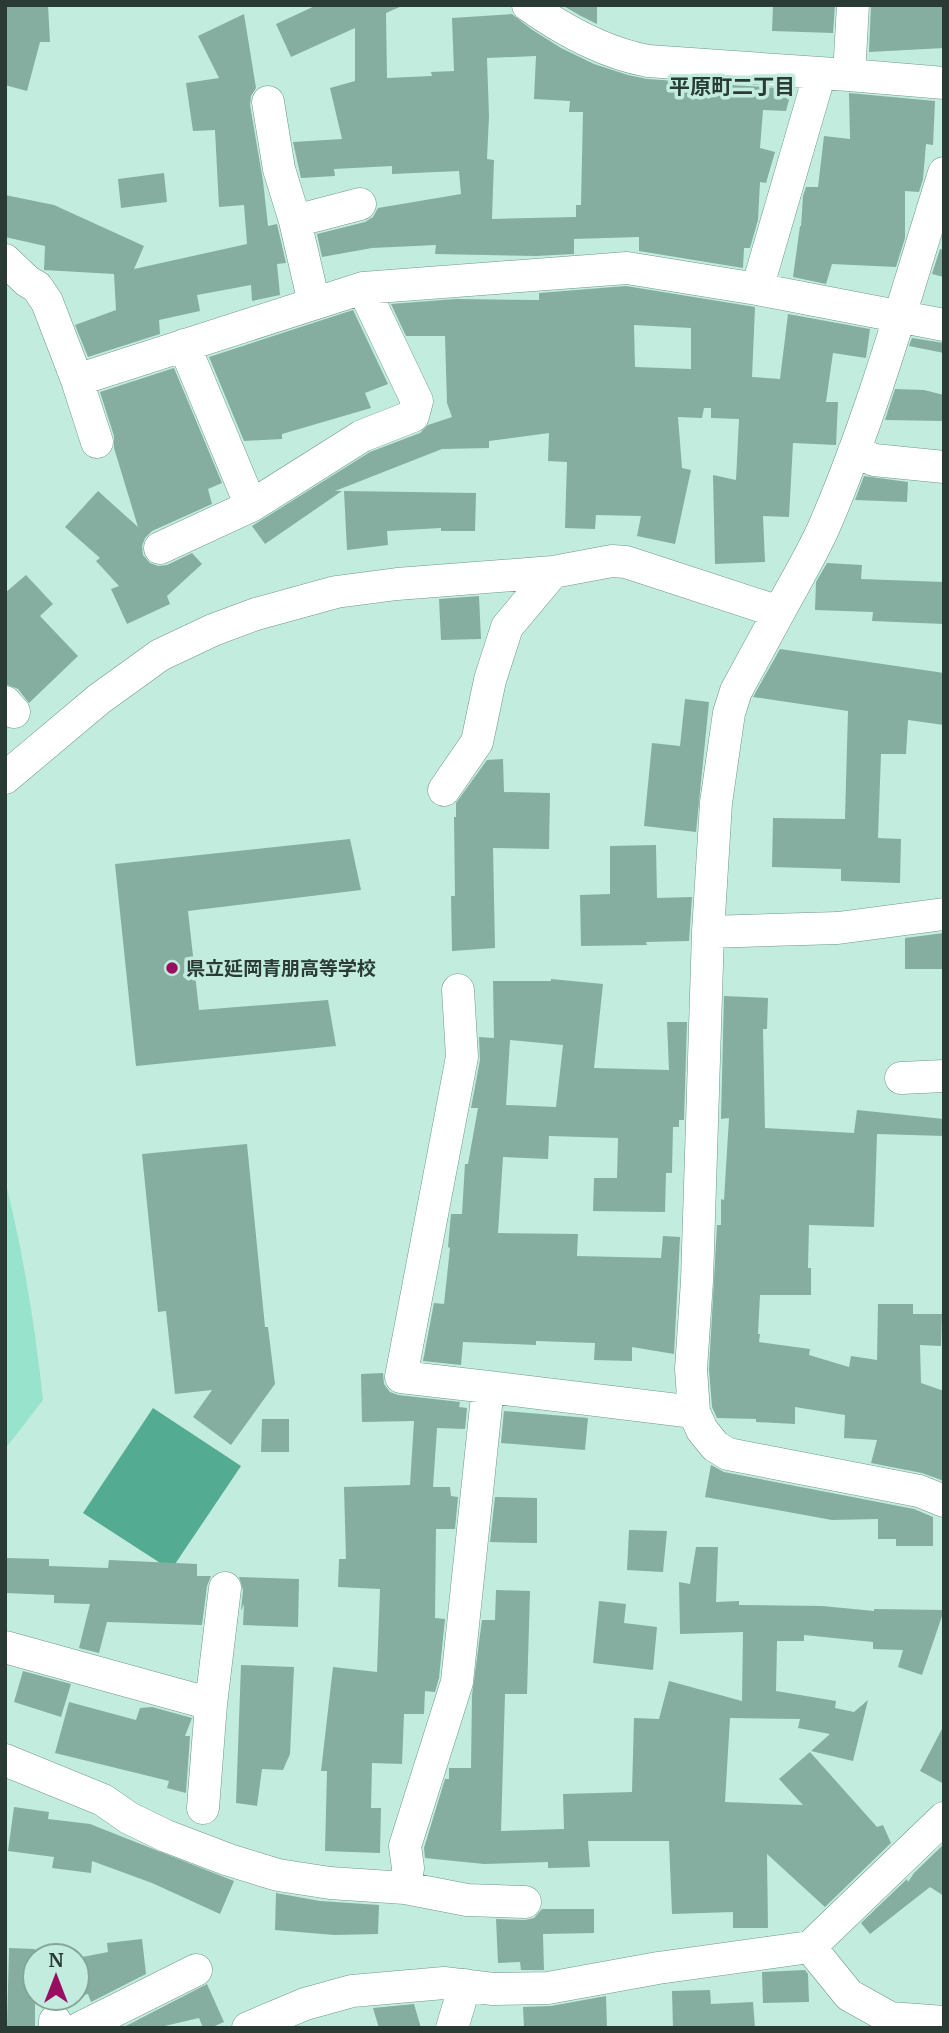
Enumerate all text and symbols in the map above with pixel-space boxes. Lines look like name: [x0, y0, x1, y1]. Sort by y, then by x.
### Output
district label: 平原町二丁目: [669, 73, 795, 100]
place label: 県立延岡青朋高等学校: [186, 956, 376, 980]
marker: 県立延岡青朋高等学校: [164, 960, 180, 976]
north arrow: [21, 1942, 91, 2012]
text: N: [48, 1948, 64, 1972]

